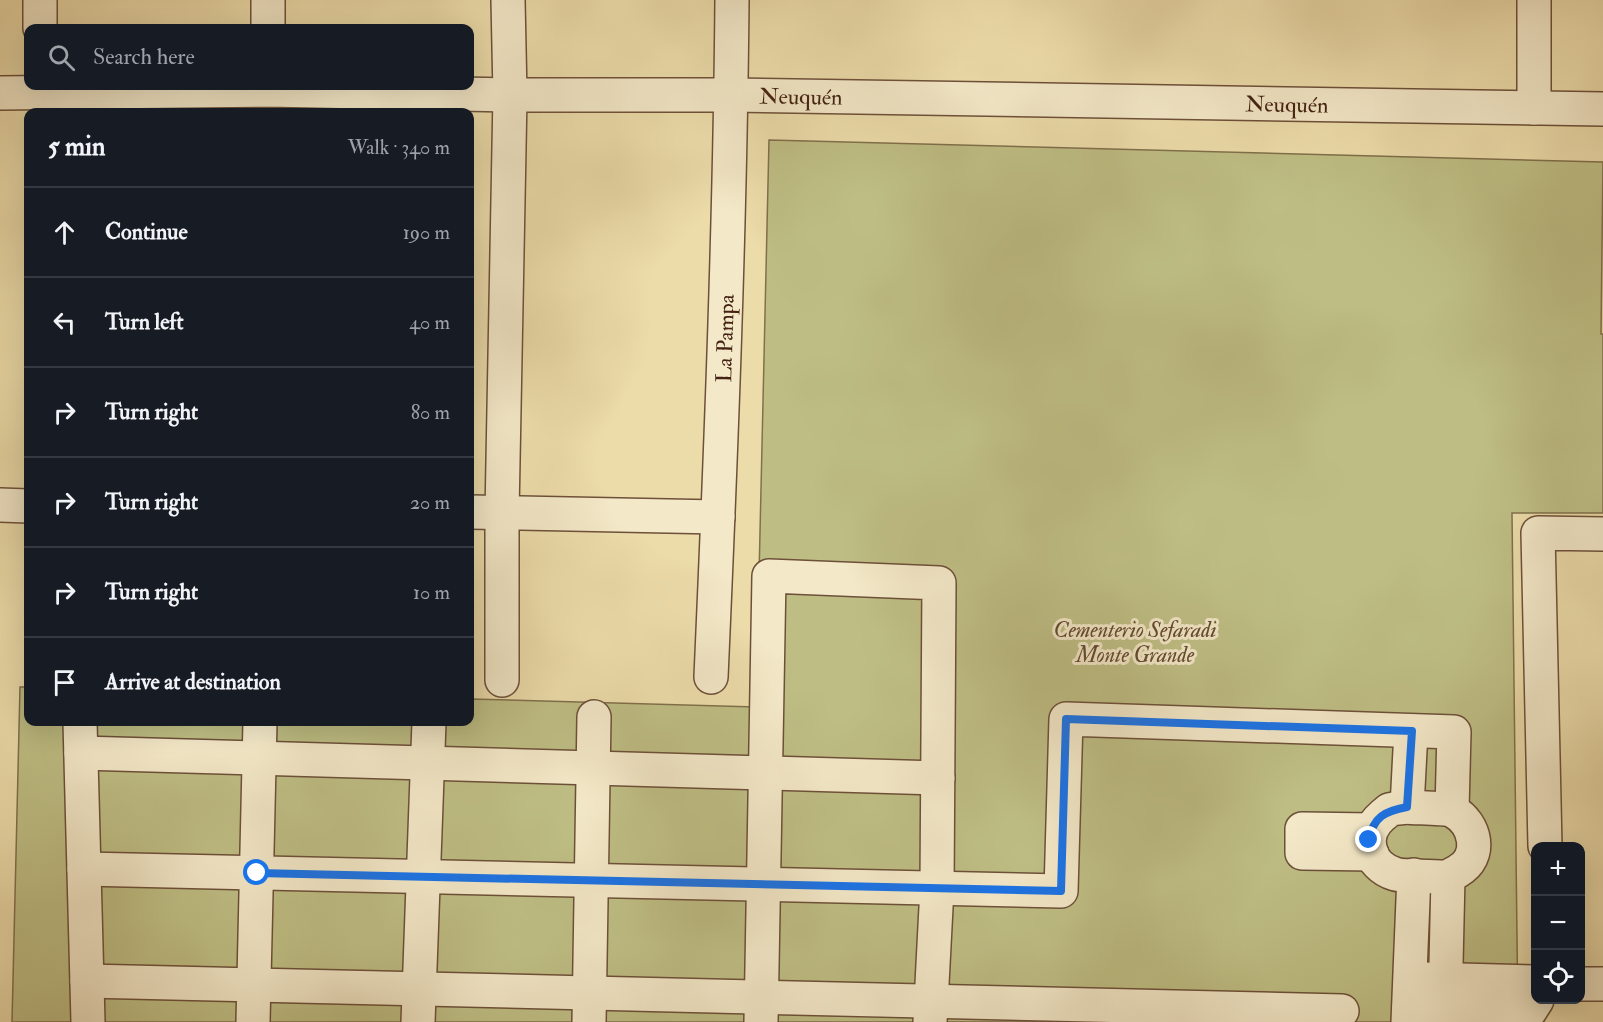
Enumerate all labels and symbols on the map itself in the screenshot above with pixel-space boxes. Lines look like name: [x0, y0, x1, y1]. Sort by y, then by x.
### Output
street label: Neuquén: [759, 82, 843, 112]
street label: Neuquén: [1245, 90, 1329, 120]
street label: La Pampa: [710, 293, 742, 383]
park label: Cementerio Sefaradi Monte Grande: [1054, 616, 1216, 669]
route end: [1355, 826, 1381, 852]
route start: [243, 859, 269, 885]

